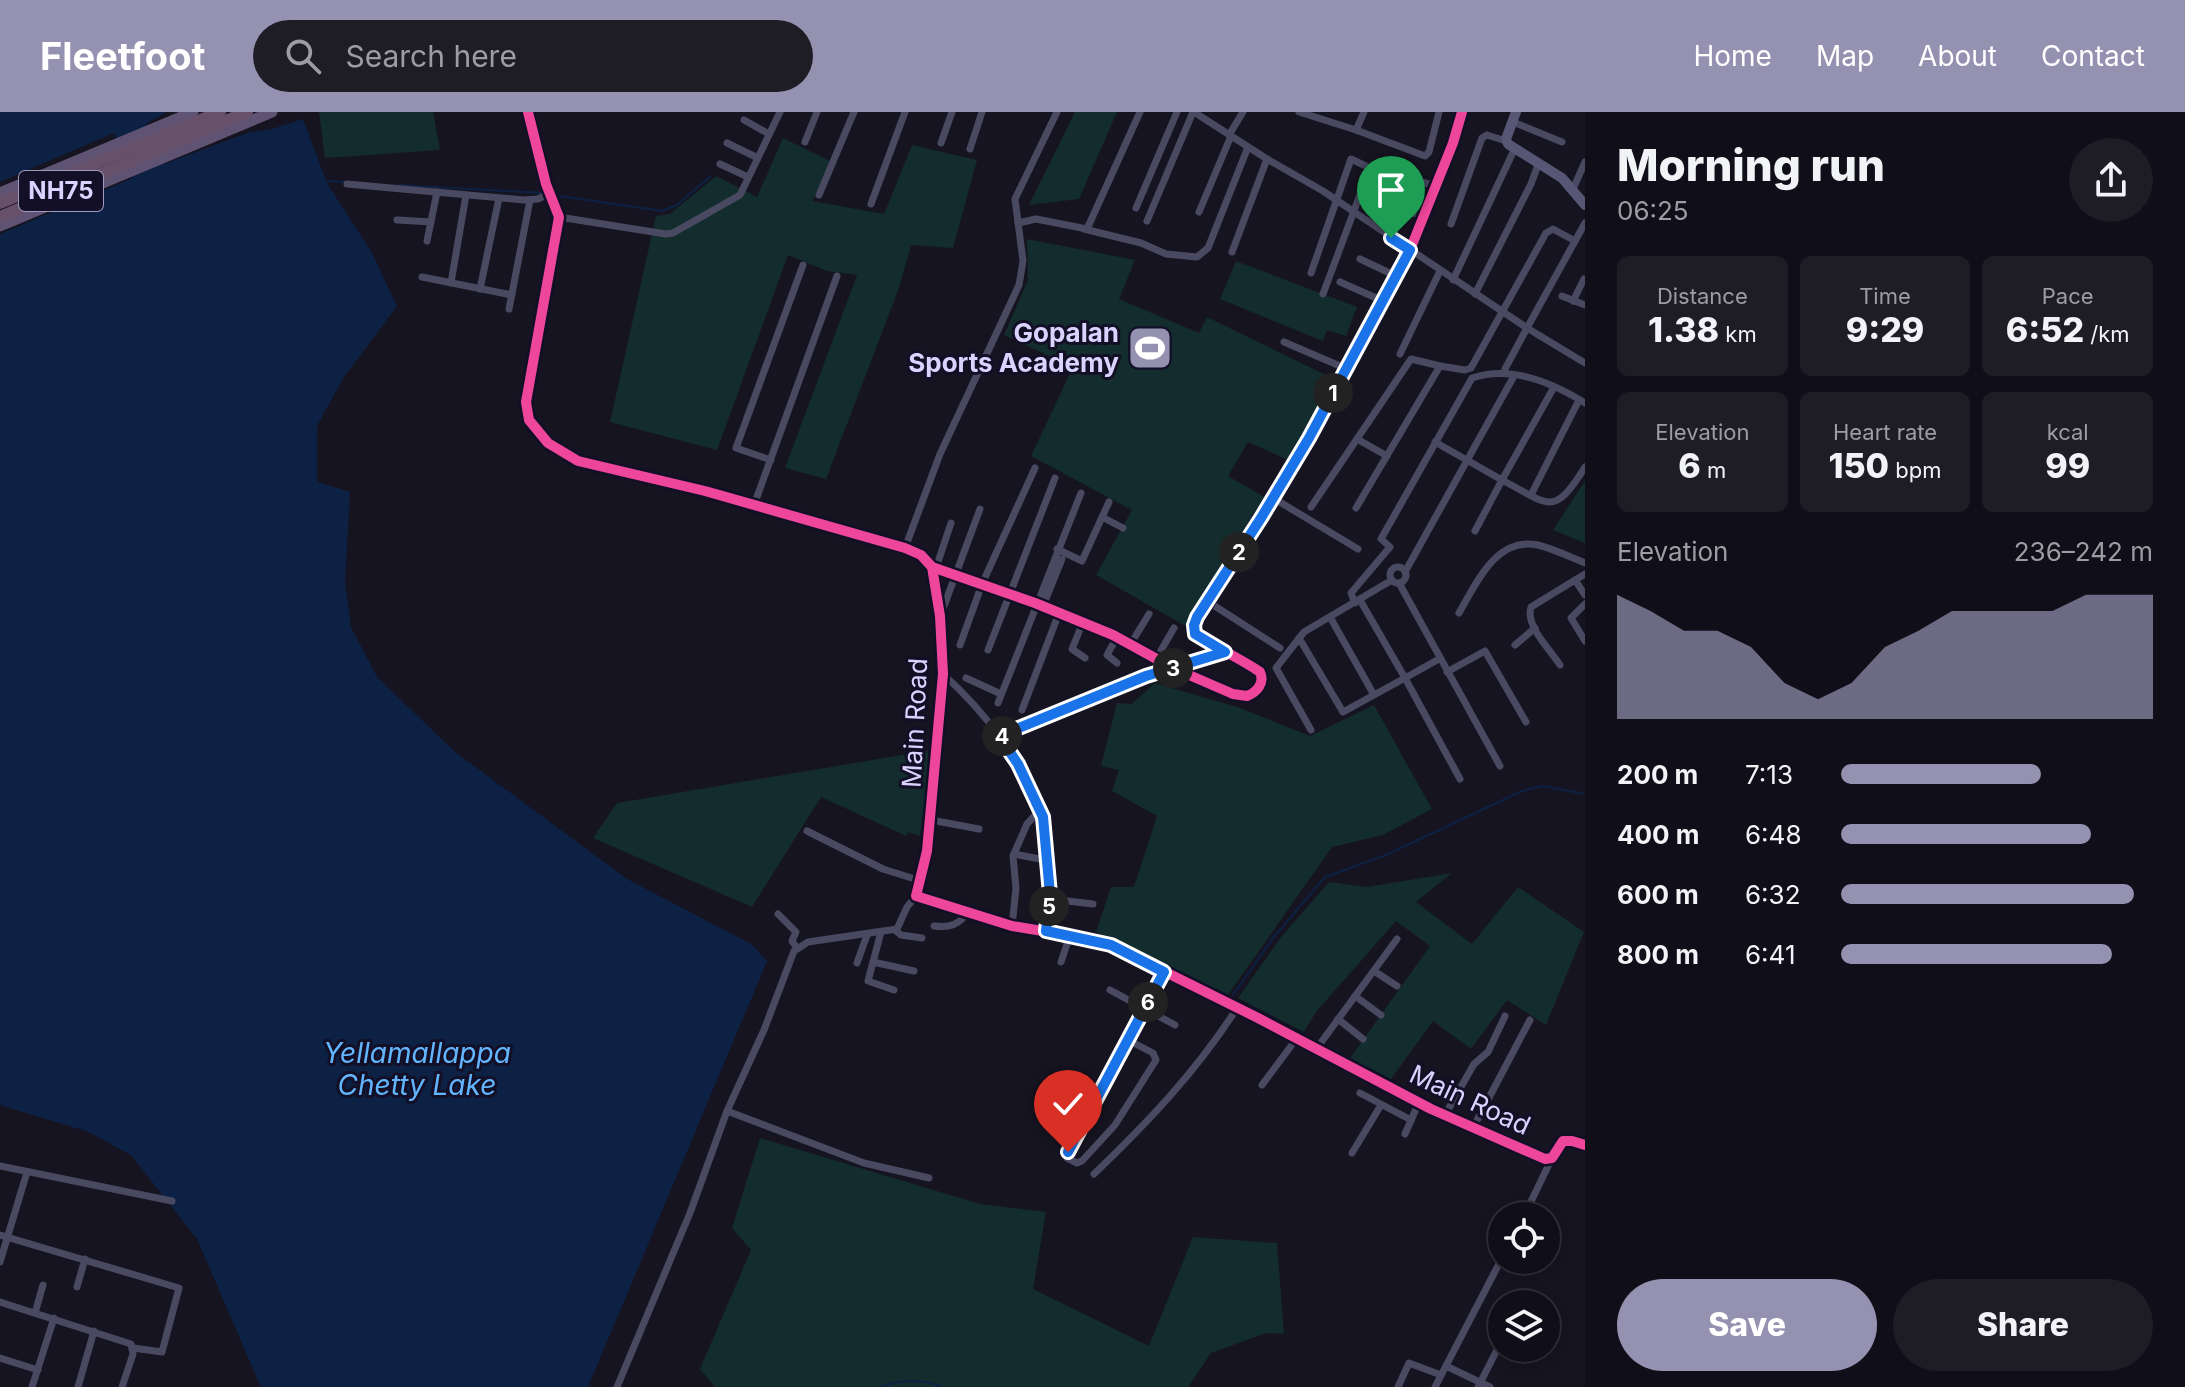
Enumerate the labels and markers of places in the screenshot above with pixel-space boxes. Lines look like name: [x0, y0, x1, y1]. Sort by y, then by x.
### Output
pin: [1357, 156, 1425, 238]
place label: Gopalan Sports Academy: [908, 317, 1119, 378]
sports icon: Gopalan Sports Academy: [1126, 324, 1174, 372]
pin: 1: [1313, 373, 1353, 413]
pin: 2: [1219, 532, 1259, 572]
pin: 3: [1153, 648, 1193, 688]
pin: 4: [982, 716, 1022, 756]
pin: 5: [1029, 886, 1069, 926]
pin: 6: [1128, 982, 1168, 1022]
pin: [1034, 1070, 1102, 1152]

